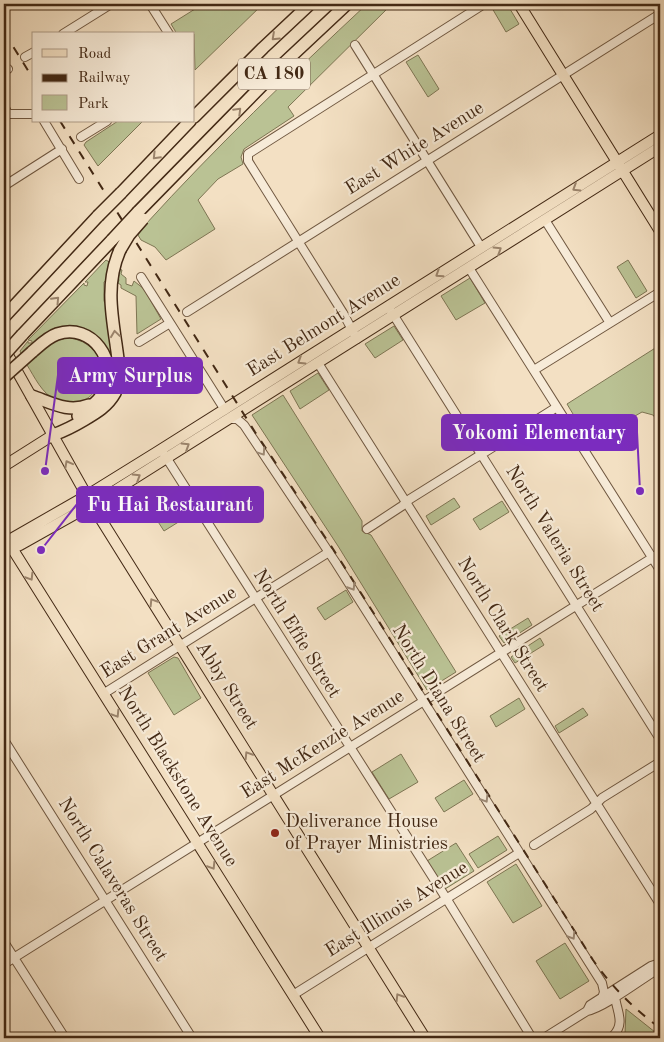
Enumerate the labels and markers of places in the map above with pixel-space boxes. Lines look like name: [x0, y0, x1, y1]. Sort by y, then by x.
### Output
callout: Army Surplus: [58, 358, 202, 393]
callout: Yokomi Elementary: [442, 415, 637, 450]
callout: Fu Hai Restaurant: [77, 487, 263, 522]
place label: Deliverance House of Prayer Ministries: [285, 813, 448, 854]
marker: Deliverance House of Prayer Ministries: [269, 827, 281, 839]

